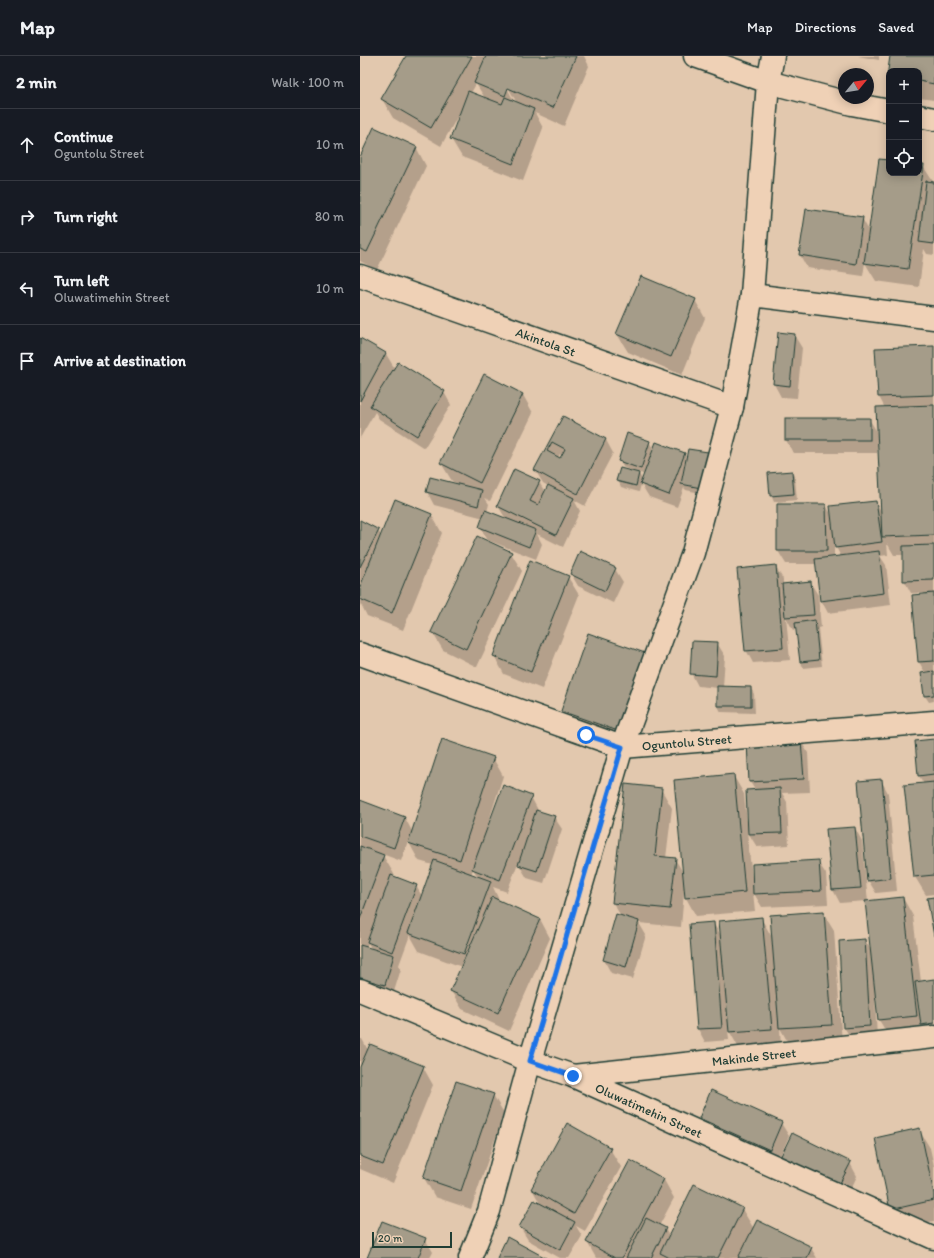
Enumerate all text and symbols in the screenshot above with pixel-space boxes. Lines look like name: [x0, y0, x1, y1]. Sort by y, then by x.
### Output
text: Map: [20, 16, 55, 39]
text: Map: [747, 19, 773, 36]
text: Directions: [795, 19, 856, 36]
text: Saved: [878, 19, 914, 36]
north arrow: [838, 68, 874, 104]
map controls: [886, 68, 922, 176]
button: +: [886, 68, 922, 104]
text: 2 min: [16, 72, 56, 92]
text: Walk · 100 m: [271, 75, 344, 90]
button: −: [886, 104, 922, 140]
text: Continue: [54, 128, 113, 146]
icon: ahead: [16, 134, 38, 156]
text: 10 m: [316, 137, 344, 152]
button: locate: [886, 140, 922, 176]
text: Oguntolu Street: [54, 146, 144, 161]
icon: right: [16, 206, 38, 228]
text: Turn right: [54, 208, 118, 226]
text: 80 m: [315, 209, 344, 224]
text: Turn left: [54, 272, 109, 290]
icon: left: [16, 278, 38, 300]
text: 10 m: [316, 281, 344, 296]
text: Oluwatimehin Street: [54, 290, 170, 305]
street label: Akintola St: [514, 324, 578, 359]
icon: arrive: [16, 350, 38, 372]
text: Arrive at destination: [54, 352, 186, 370]
route start: [577, 726, 595, 744]
street label: Oguntolu Street: [641, 731, 733, 753]
street label: Makinde Street: [711, 1045, 797, 1069]
route end: [564, 1067, 582, 1085]
street label: Oluwatimehin Street: [593, 1080, 705, 1141]
scale bar: [372, 1230, 452, 1249]
text: 20 m: [378, 1232, 402, 1245]

